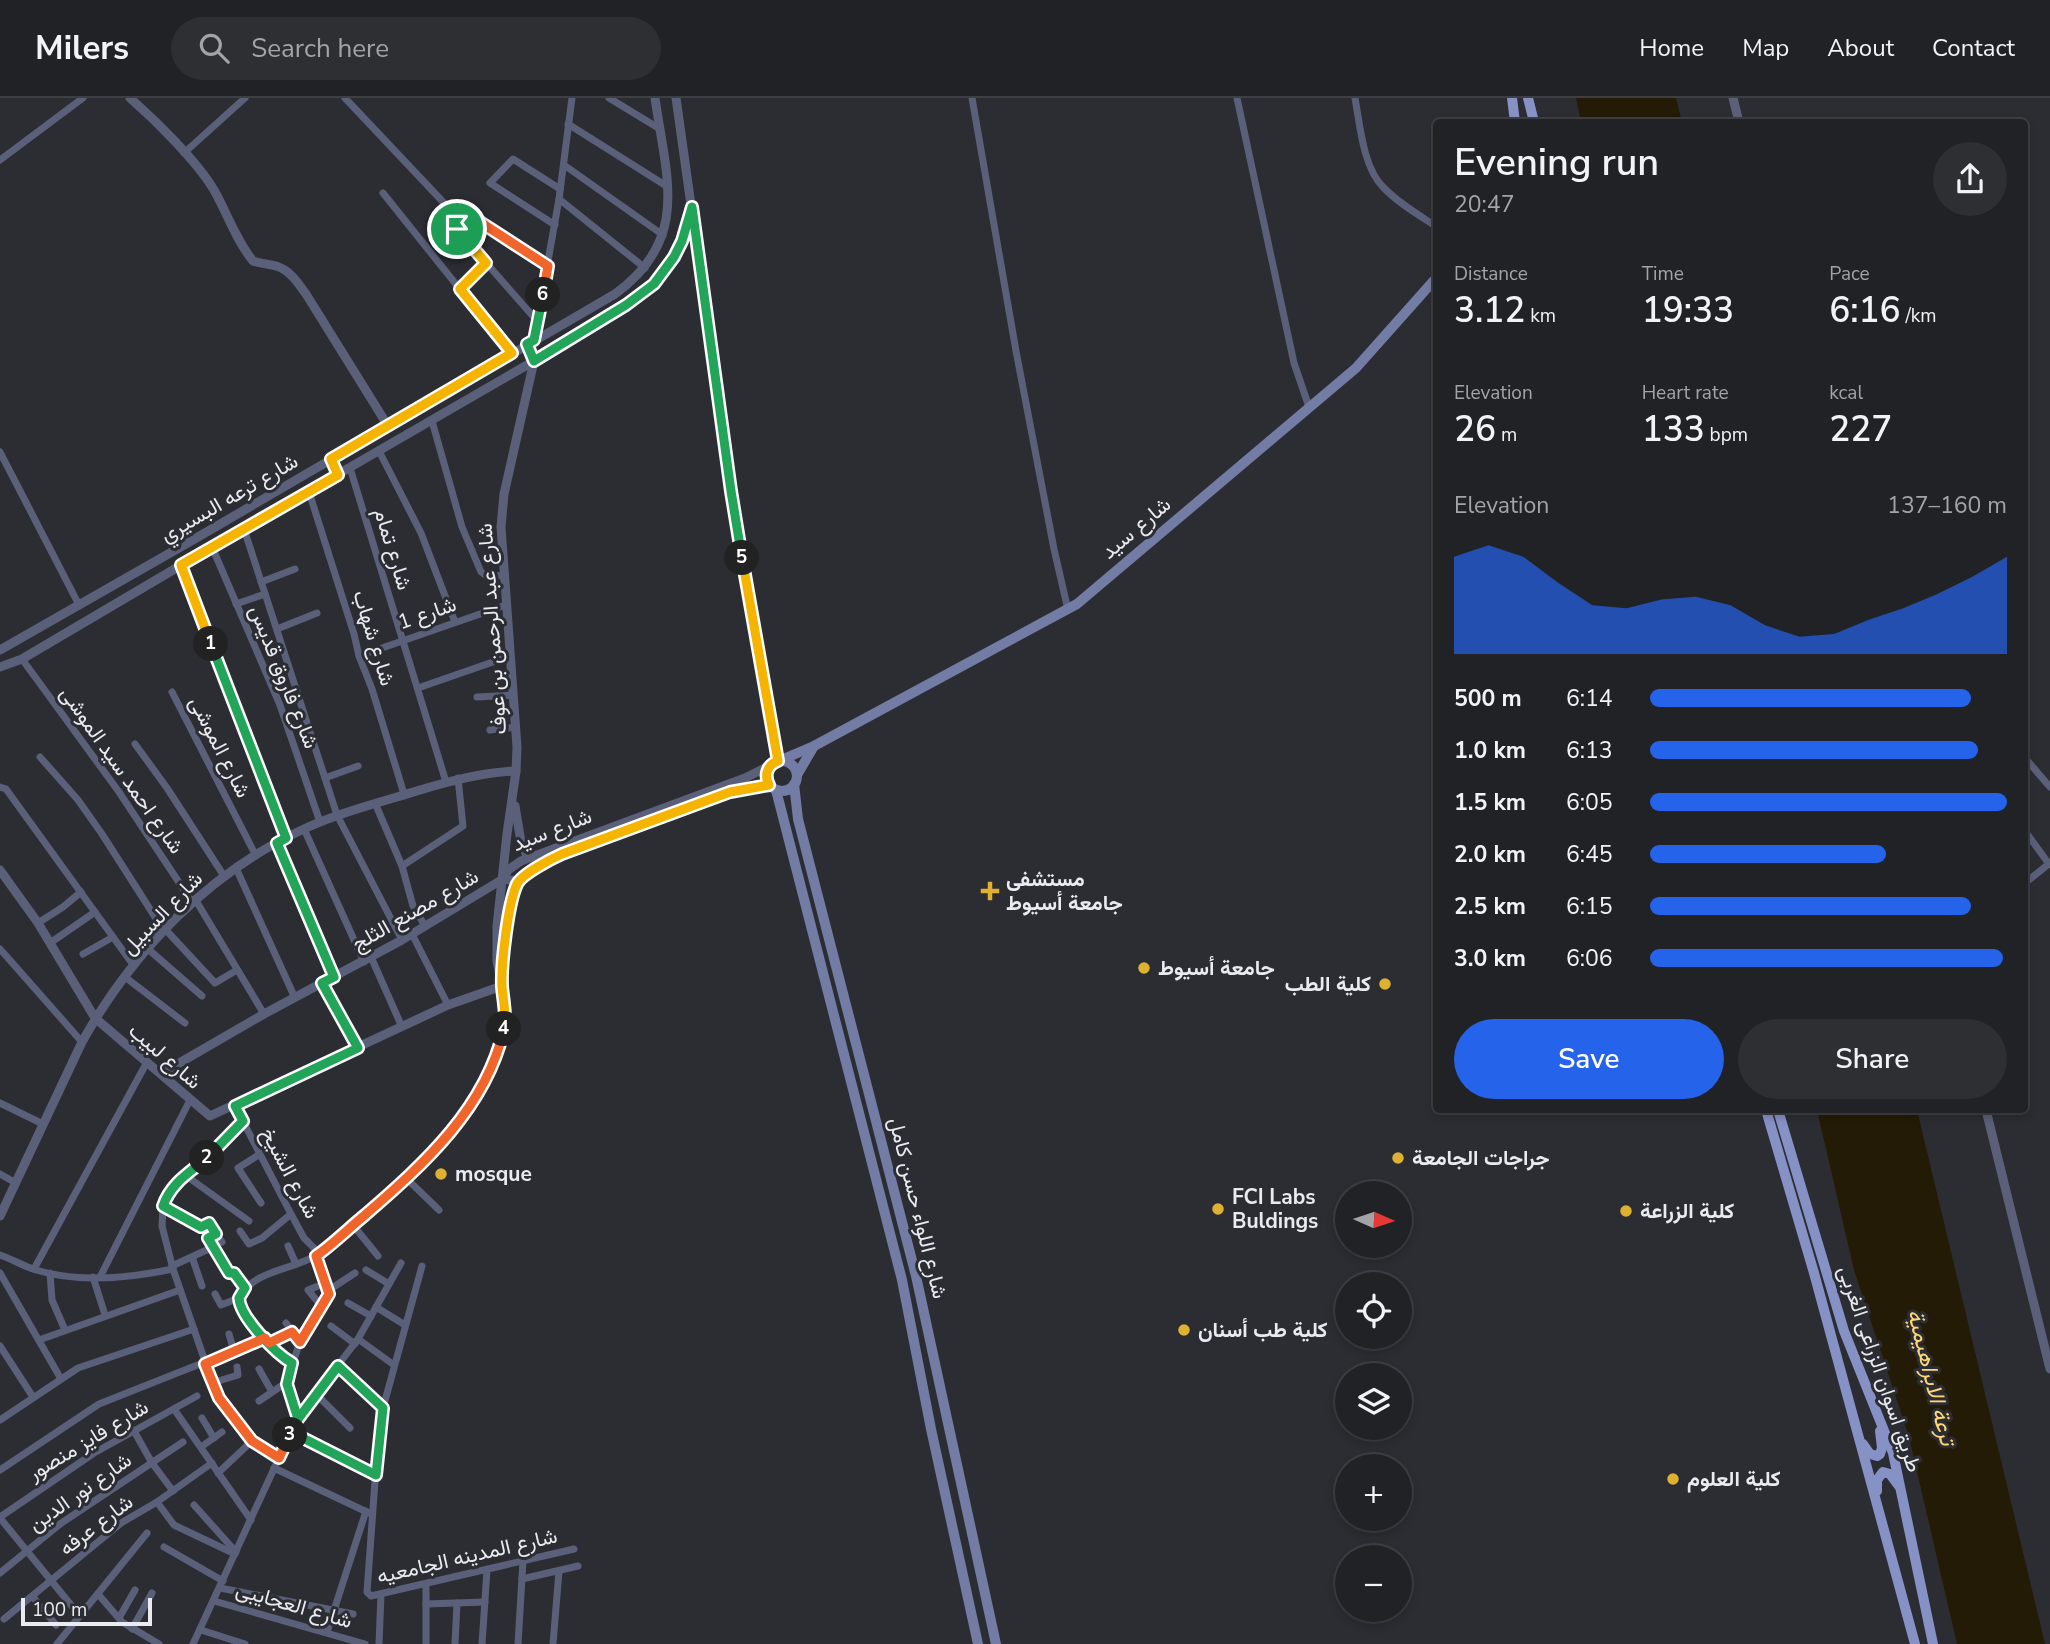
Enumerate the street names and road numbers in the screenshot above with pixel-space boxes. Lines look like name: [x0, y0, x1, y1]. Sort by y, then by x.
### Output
street label: شارع ترعه البسيري: [155, 447, 305, 551]
street label: شارع سيد: [1095, 491, 1177, 565]
street label: شارع تمام: [367, 505, 419, 593]
street label: شارع عبد الرحمن بن عوف: [471, 522, 513, 736]
street label: شارع شهاب: [346, 587, 402, 689]
street label: شارع 1: [394, 590, 460, 636]
street label: شارع فاروق قديس: [243, 601, 325, 753]
street label: شارع احمد سيد الموشى: [54, 681, 190, 859]
street label: شارع الموشى: [183, 692, 257, 802]
street label: شارع سيد: [508, 802, 596, 858]
street label: شارع مصنع الثلج: [346, 862, 484, 958]
street label: شارع السبيل: [115, 865, 209, 961]
street label: شارع لبيب: [123, 1017, 207, 1095]
street label: شارع اللواء حسن كامل: [882, 1114, 954, 1302]
street label: شارع الشيخ: [254, 1123, 326, 1223]
street label: طريق اسوان الزراعى الغربى: [1831, 1262, 1929, 1476]
street label: شارع فايز منصور: [21, 1393, 154, 1488]
street label: شارع نور الدين: [23, 1446, 137, 1538]
street label: شارع عرفه: [53, 1488, 139, 1562]
street label: شارع المدينه الجامعيه: [374, 1522, 560, 1590]
street label: شارع العجايبى: [233, 1575, 355, 1635]

